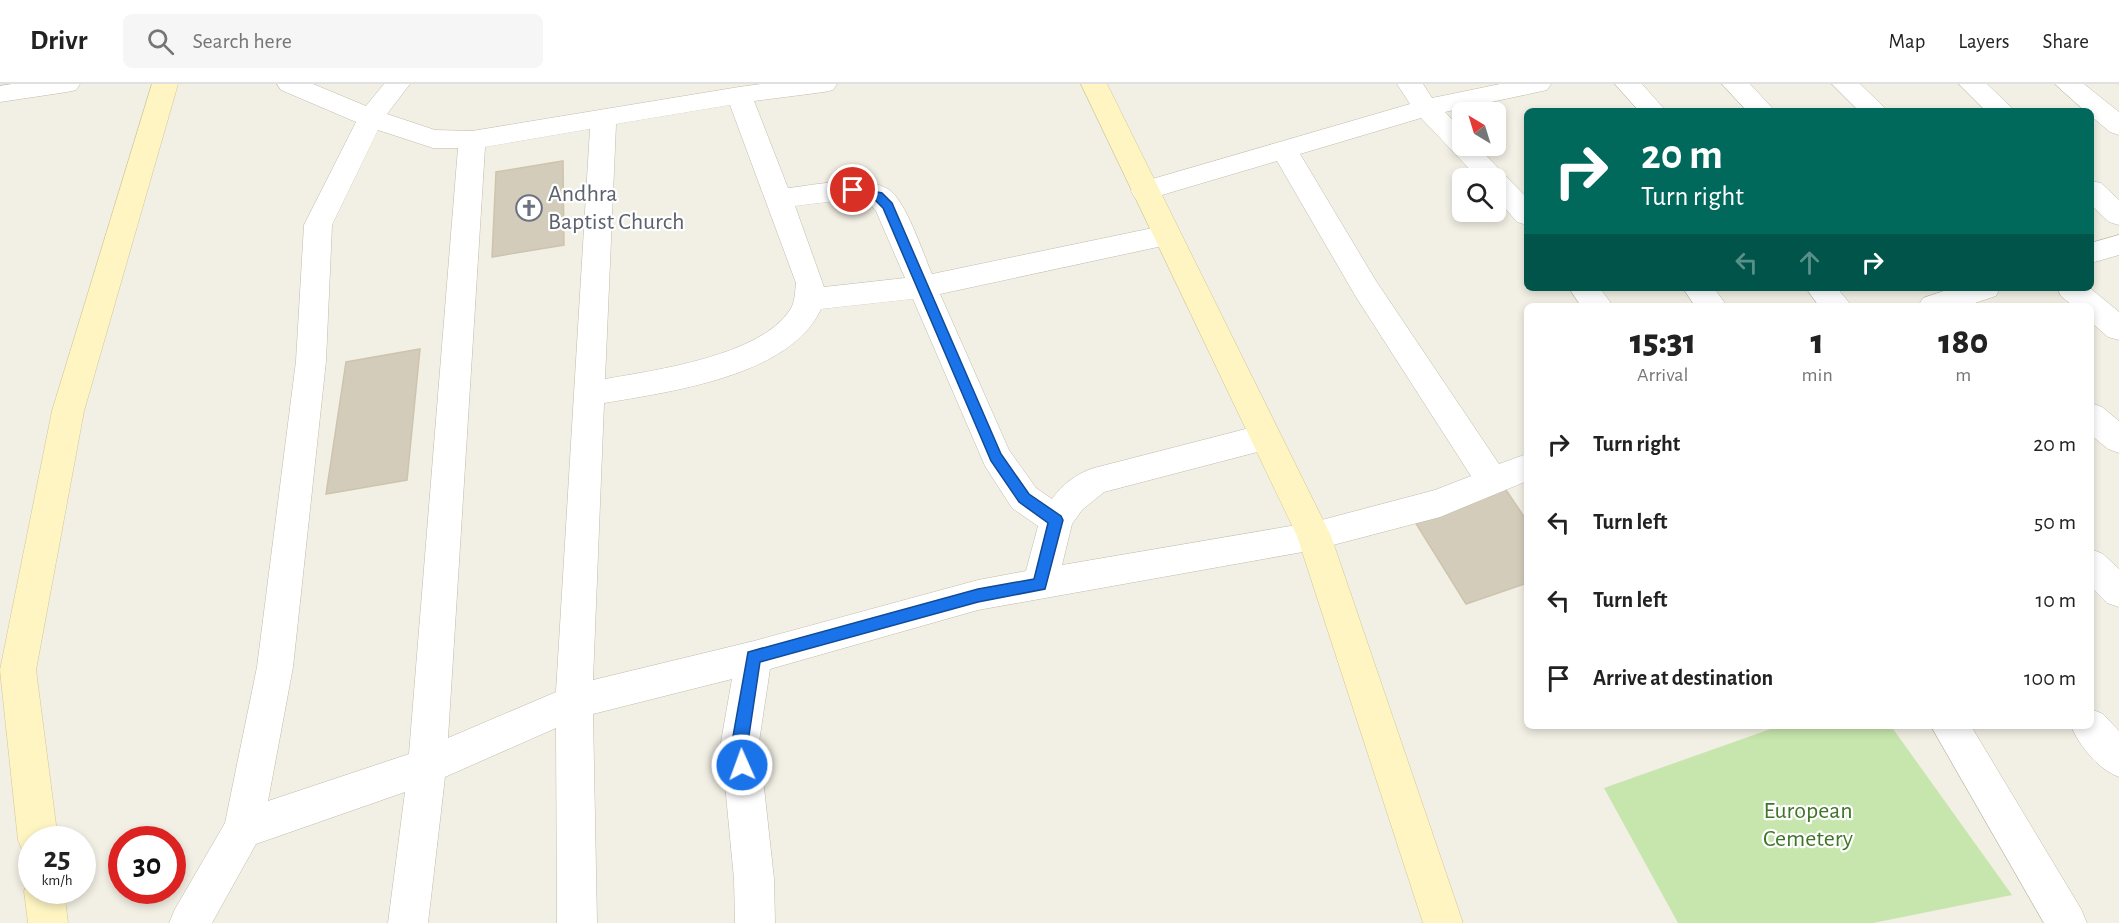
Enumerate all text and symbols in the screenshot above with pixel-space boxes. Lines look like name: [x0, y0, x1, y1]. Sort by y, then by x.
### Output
search box: [123, 14, 543, 68]
icon: search: [144, 25, 177, 58]
text: Drivr: [30, 27, 87, 55]
text: Search here: [192, 30, 292, 52]
text: Map: [1889, 31, 1925, 52]
text: Layers: [1958, 31, 2009, 52]
text: Share: [2042, 31, 2089, 52]
north arrow: [1452, 102, 1506, 156]
map controls: [1452, 102, 1506, 222]
icon: right: [1542, 132, 1620, 210]
text: 20 m: [1641, 134, 1723, 176]
pin: [827, 164, 878, 215]
button: search: [1452, 168, 1506, 222]
icon: arrive: [836, 173, 869, 206]
place label: Andhra Baptist Church: [548, 182, 685, 234]
text: Turn right: [1641, 183, 1744, 210]
church icon: Andhra Baptist Church: [514, 193, 544, 223]
icon: left: [1730, 246, 1763, 279]
icon: ahead: [1793, 246, 1826, 279]
icon: right: [1856, 246, 1889, 279]
text: 15:31: [1630, 324, 1696, 360]
text: 1: [1811, 324, 1824, 360]
text: 180: [1938, 324, 1988, 360]
text: Arrival: [1637, 365, 1688, 385]
text: min: [1802, 365, 1833, 385]
text: m: [1955, 365, 1971, 385]
icon: right: [1542, 428, 1575, 461]
text: Turn right: [1593, 433, 1680, 455]
text: 20 m: [2033, 433, 2076, 455]
icon: left: [1542, 506, 1575, 539]
text: Turn left: [1593, 511, 1667, 533]
text: 50 m: [2034, 511, 2076, 533]
icon: left: [1542, 584, 1575, 617]
text: Turn left: [1593, 589, 1667, 611]
text: 10 m: [2036, 589, 2076, 611]
icon: arrive: [1542, 662, 1575, 695]
text: Arrive at destination: [1593, 667, 1773, 689]
text: 100 m: [2024, 667, 2076, 689]
position arrow: [710, 733, 774, 797]
park label: European Cemetery: [1763, 799, 1853, 851]
speed limit sign: 30: [108, 826, 186, 904]
text: 25: [43, 843, 71, 873]
text: km/h: [42, 873, 72, 888]

